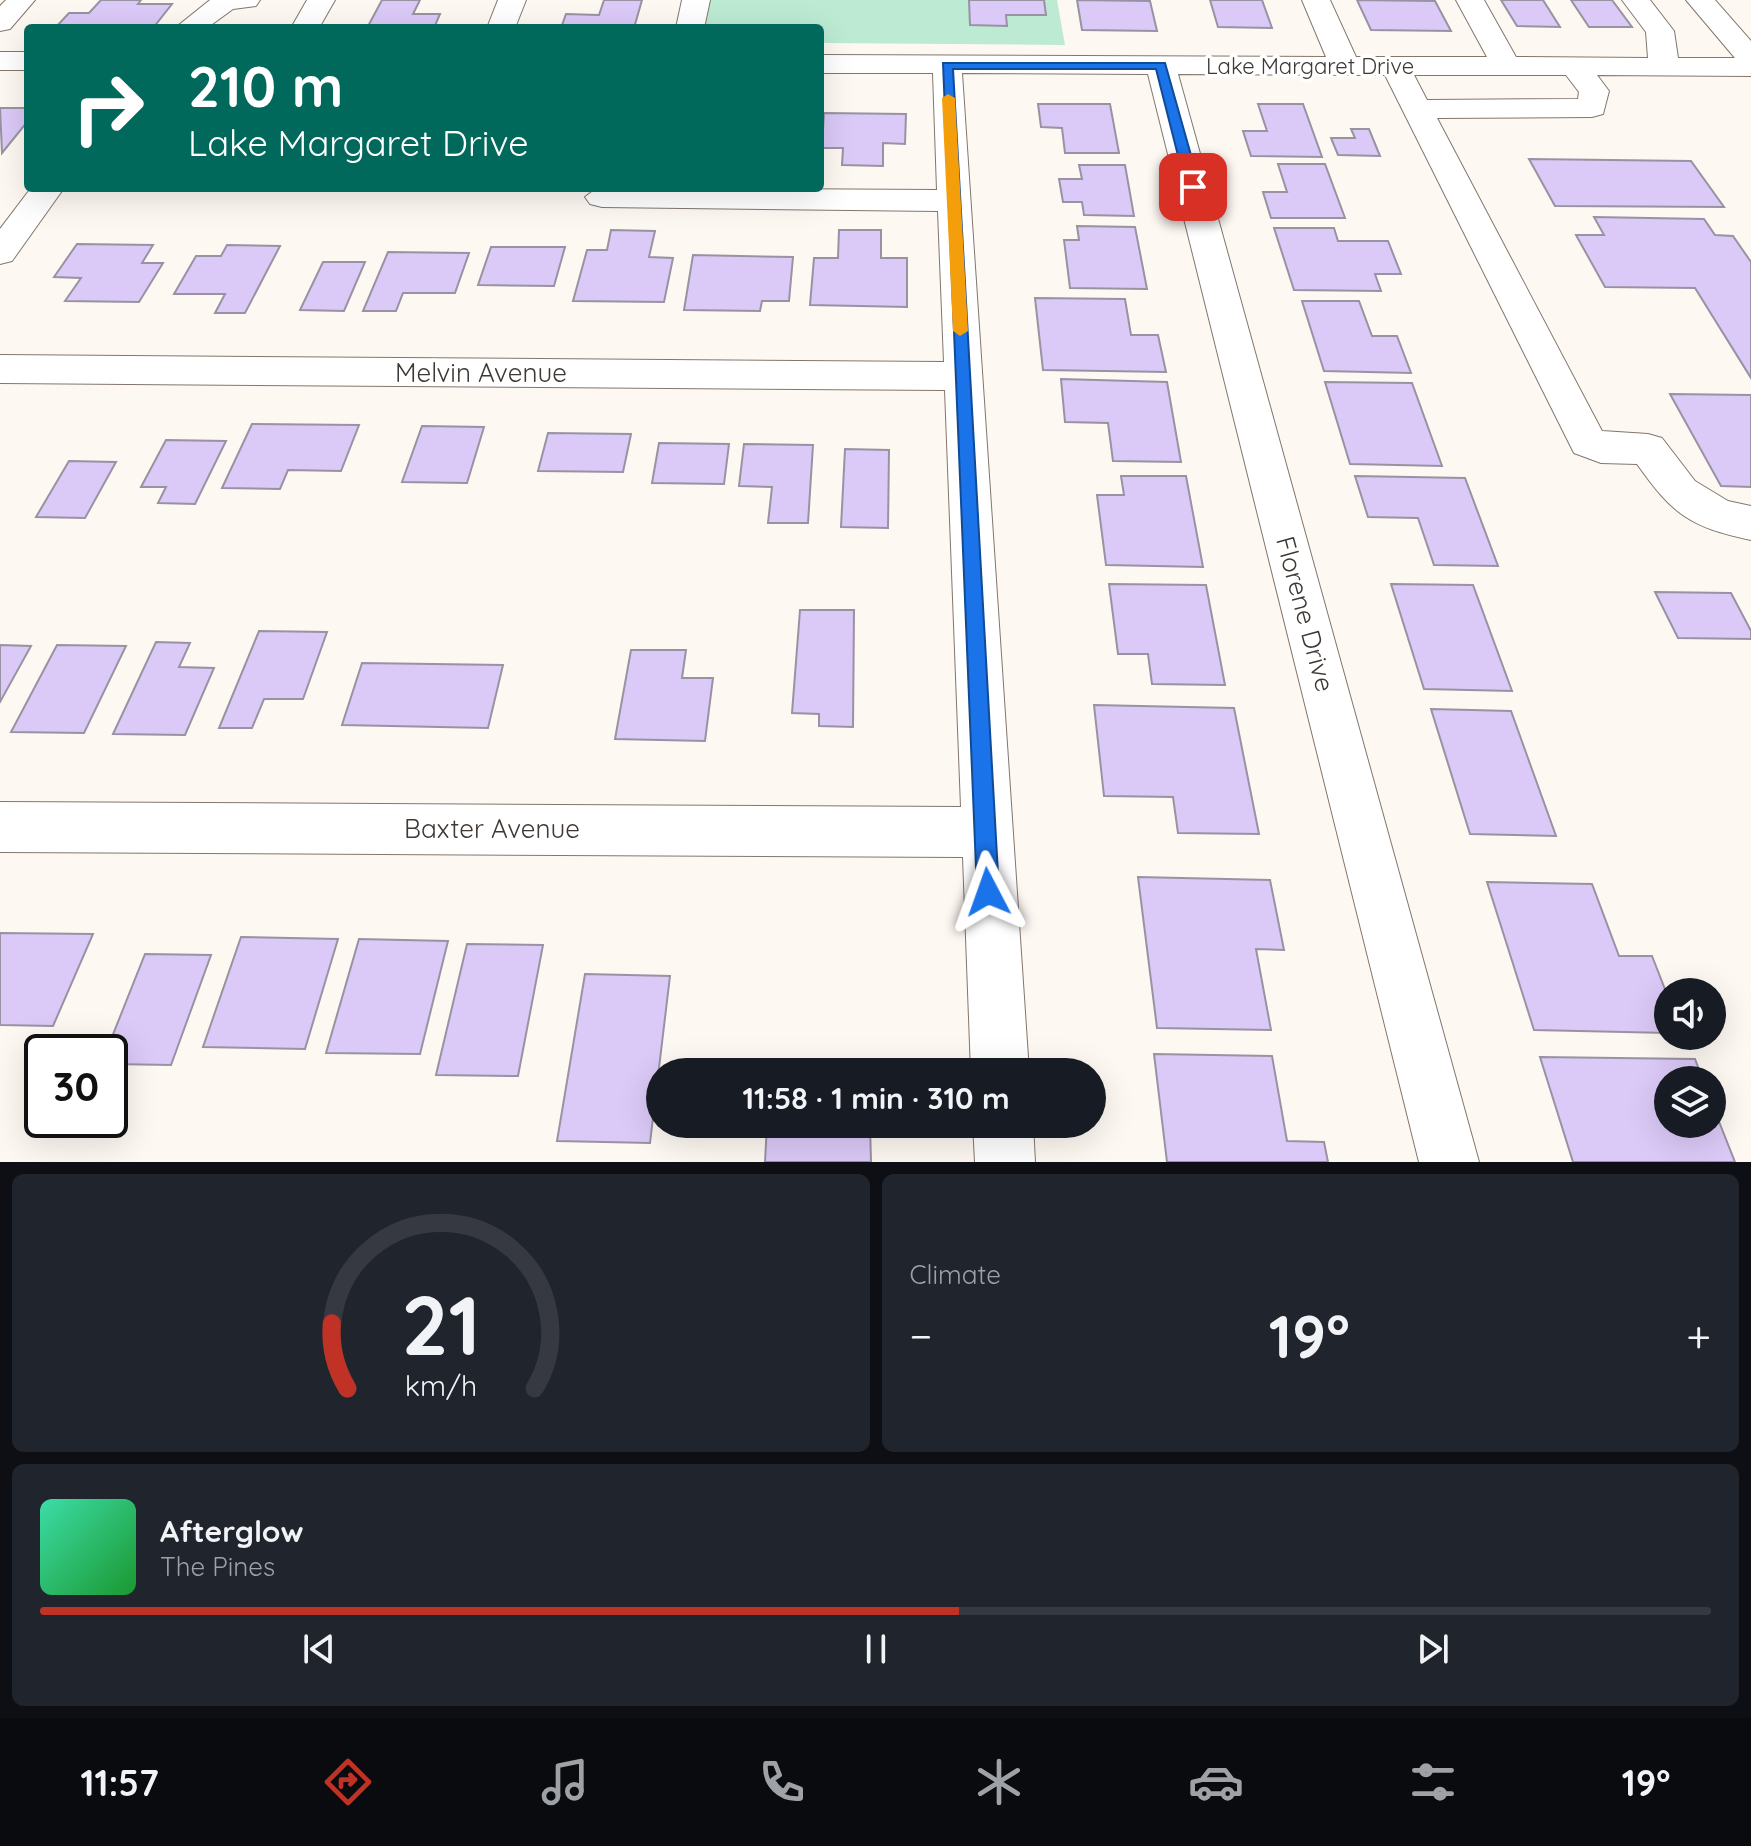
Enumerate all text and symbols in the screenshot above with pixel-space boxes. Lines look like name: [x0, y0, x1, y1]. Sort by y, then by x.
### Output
text: 210 m: [188, 51, 343, 121]
street label: Lake Margaret Drive: [1206, 52, 1414, 80]
icon: right: [56, 56, 160, 160]
text: Lake Margaret Drive: [188, 120, 529, 165]
pin: [1159, 153, 1227, 221]
icon: arrive: [1171, 165, 1215, 209]
street label: Melvin Avenue: [395, 356, 567, 389]
street label: Florene Drive: [1269, 532, 1342, 695]
street label: Baxter Avenue: [404, 812, 580, 845]
position arrow: [946, 850, 1030, 934]
map controls: [1654, 978, 1726, 1138]
button: sound: [1654, 978, 1726, 1050]
speed limit sign: 30: [24, 1034, 128, 1138]
button: layers: [1654, 1066, 1726, 1138]
text: 11:58 · 1 min · 310 m: [742, 1079, 1010, 1117]
text: Climate: [910, 1258, 1001, 1291]
text: 21: [401, 1272, 481, 1376]
text: 19°: [1269, 1298, 1350, 1373]
text: −: [910, 1308, 932, 1363]
text: +: [1686, 1308, 1711, 1363]
text: km/h: [404, 1367, 477, 1403]
text: Afterglow: [160, 1512, 303, 1550]
text: The Pines: [160, 1550, 275, 1583]
icon: previous: [297, 1627, 341, 1671]
icon: pause: [854, 1627, 898, 1671]
icon: next: [1411, 1627, 1455, 1671]
icon: directions: [320, 1754, 376, 1810]
icon: music: [537, 1754, 593, 1810]
icon: phone: [754, 1754, 810, 1810]
icon: climate: [971, 1754, 1027, 1810]
icon: car: [1188, 1754, 1244, 1810]
icon: filters: [1405, 1754, 1461, 1810]
text: 11:57: [81, 1760, 159, 1805]
text: 19°: [1622, 1760, 1670, 1805]

